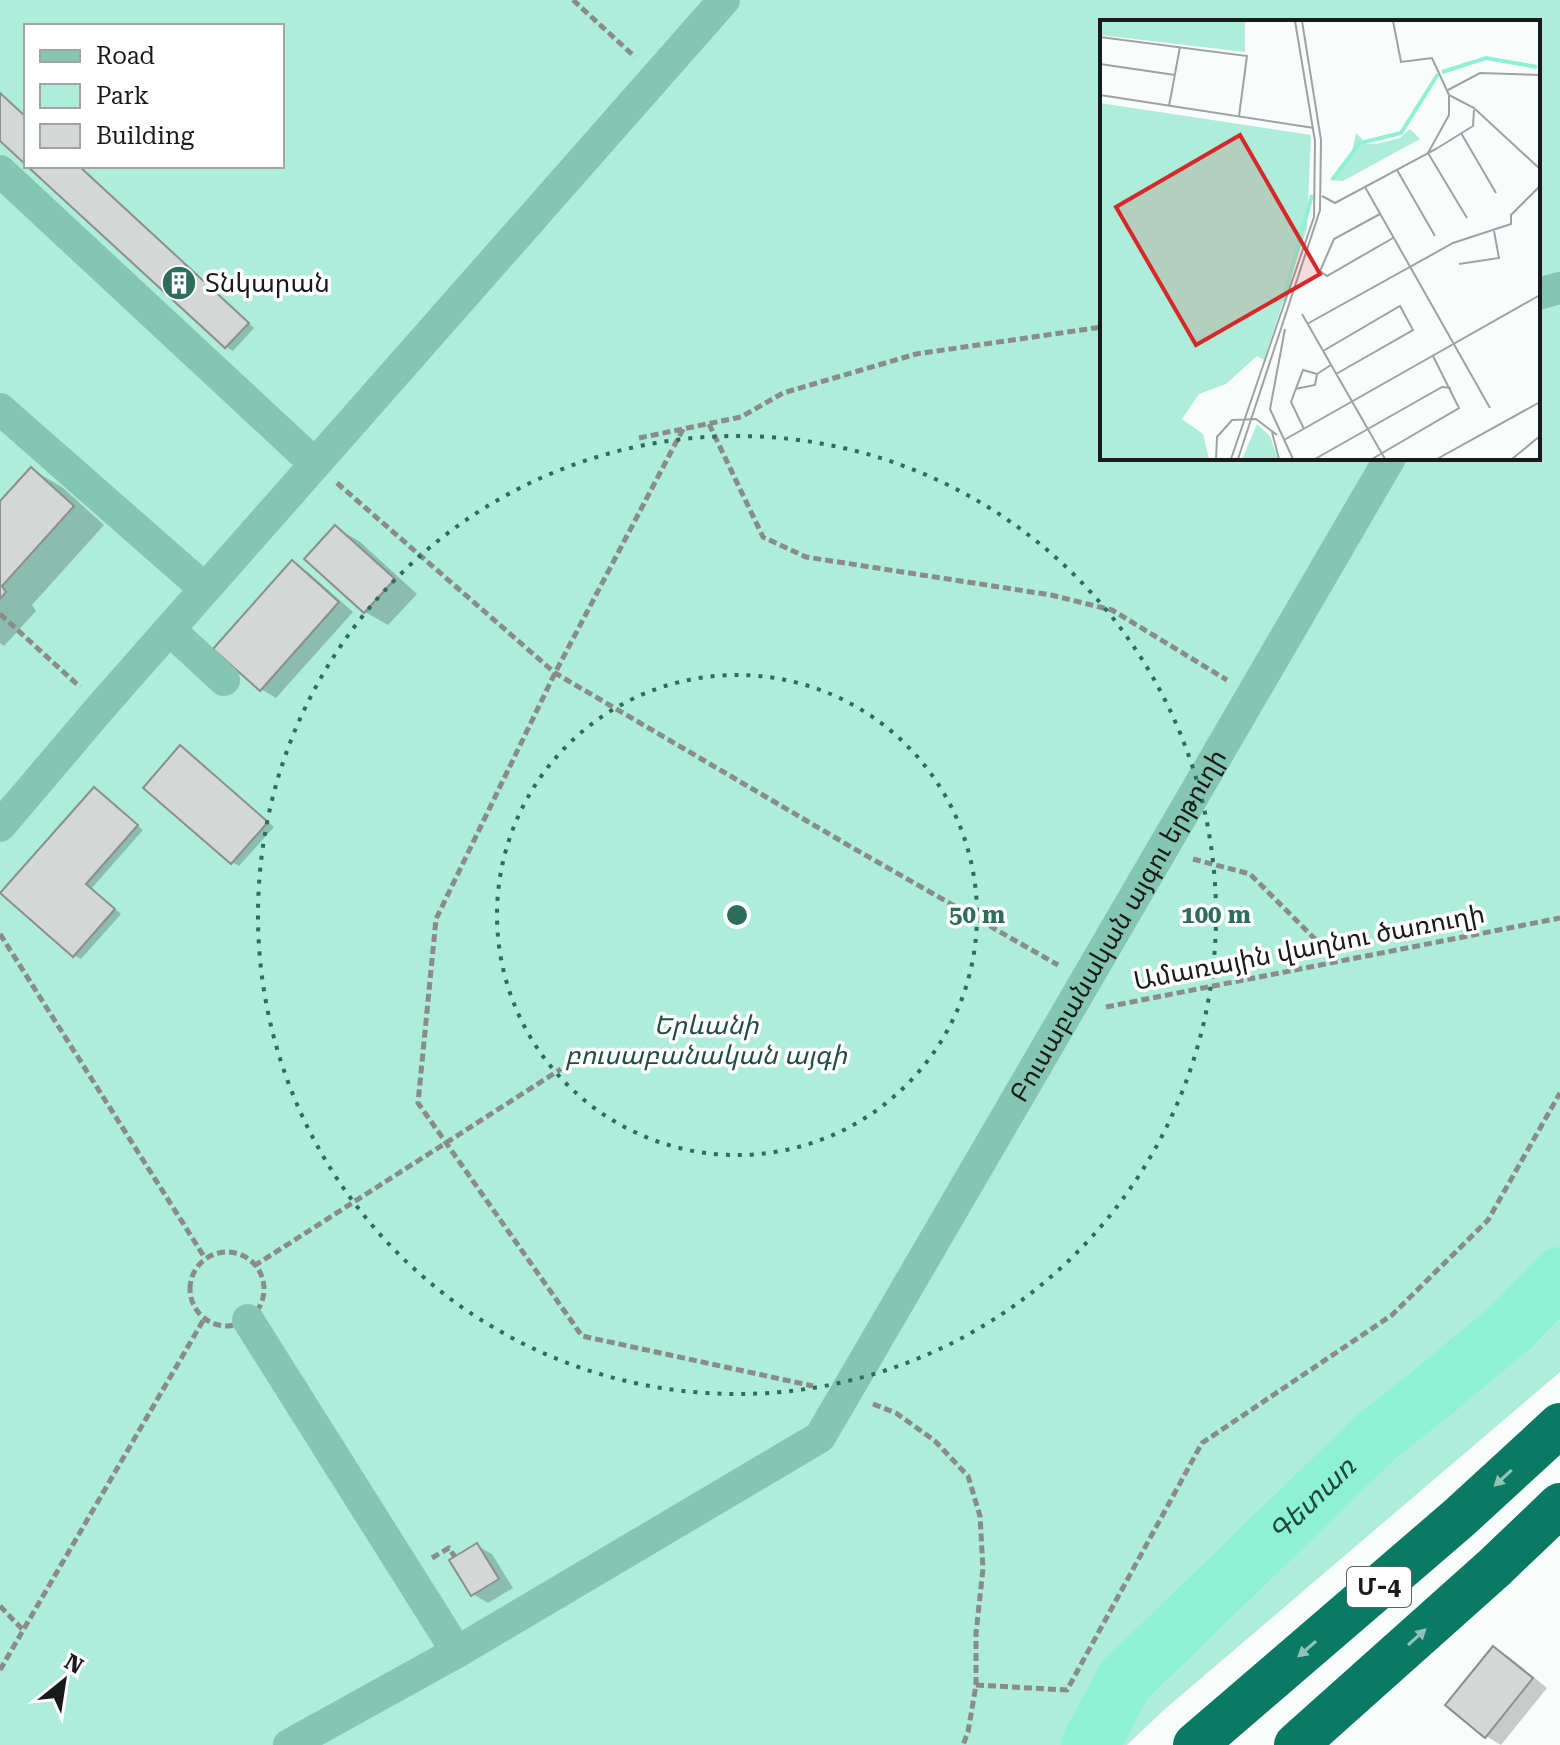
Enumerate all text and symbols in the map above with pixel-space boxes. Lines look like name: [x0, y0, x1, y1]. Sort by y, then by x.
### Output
inset map: [1100, 20, 1540, 460]
legend: [24, 24, 284, 168]
text: Road: [96, 42, 155, 70]
text: Park: [96, 82, 149, 110]
text: Building: [96, 122, 194, 150]
building icon: Տնկարան: [160, 264, 198, 302]
place label: Տնկարան: [205, 268, 330, 298]
street label: Բուսաբանական այգու երթուղի: [1004, 744, 1232, 1107]
street label: Ամառային վաղնու ծառուղի: [1131, 898, 1487, 996]
centre of rings: [723, 901, 751, 929]
text: 50 m: [949, 901, 1005, 929]
text: 100 m: [1181, 901, 1251, 929]
park label: Երևանի բուսաբանական այգի: [565, 1010, 847, 1071]
water label: Գետառ: [1262, 1450, 1363, 1549]
one-way arrow: [1493, 1468, 1512, 1486]
road number: Մ-4: [1347, 1567, 1411, 1607]
one-way arrow: [1407, 1628, 1426, 1646]
one-way arrow: [1297, 1639, 1317, 1657]
north arrow: [24, 1641, 104, 1721]
text: N: [60, 1649, 87, 1679]

